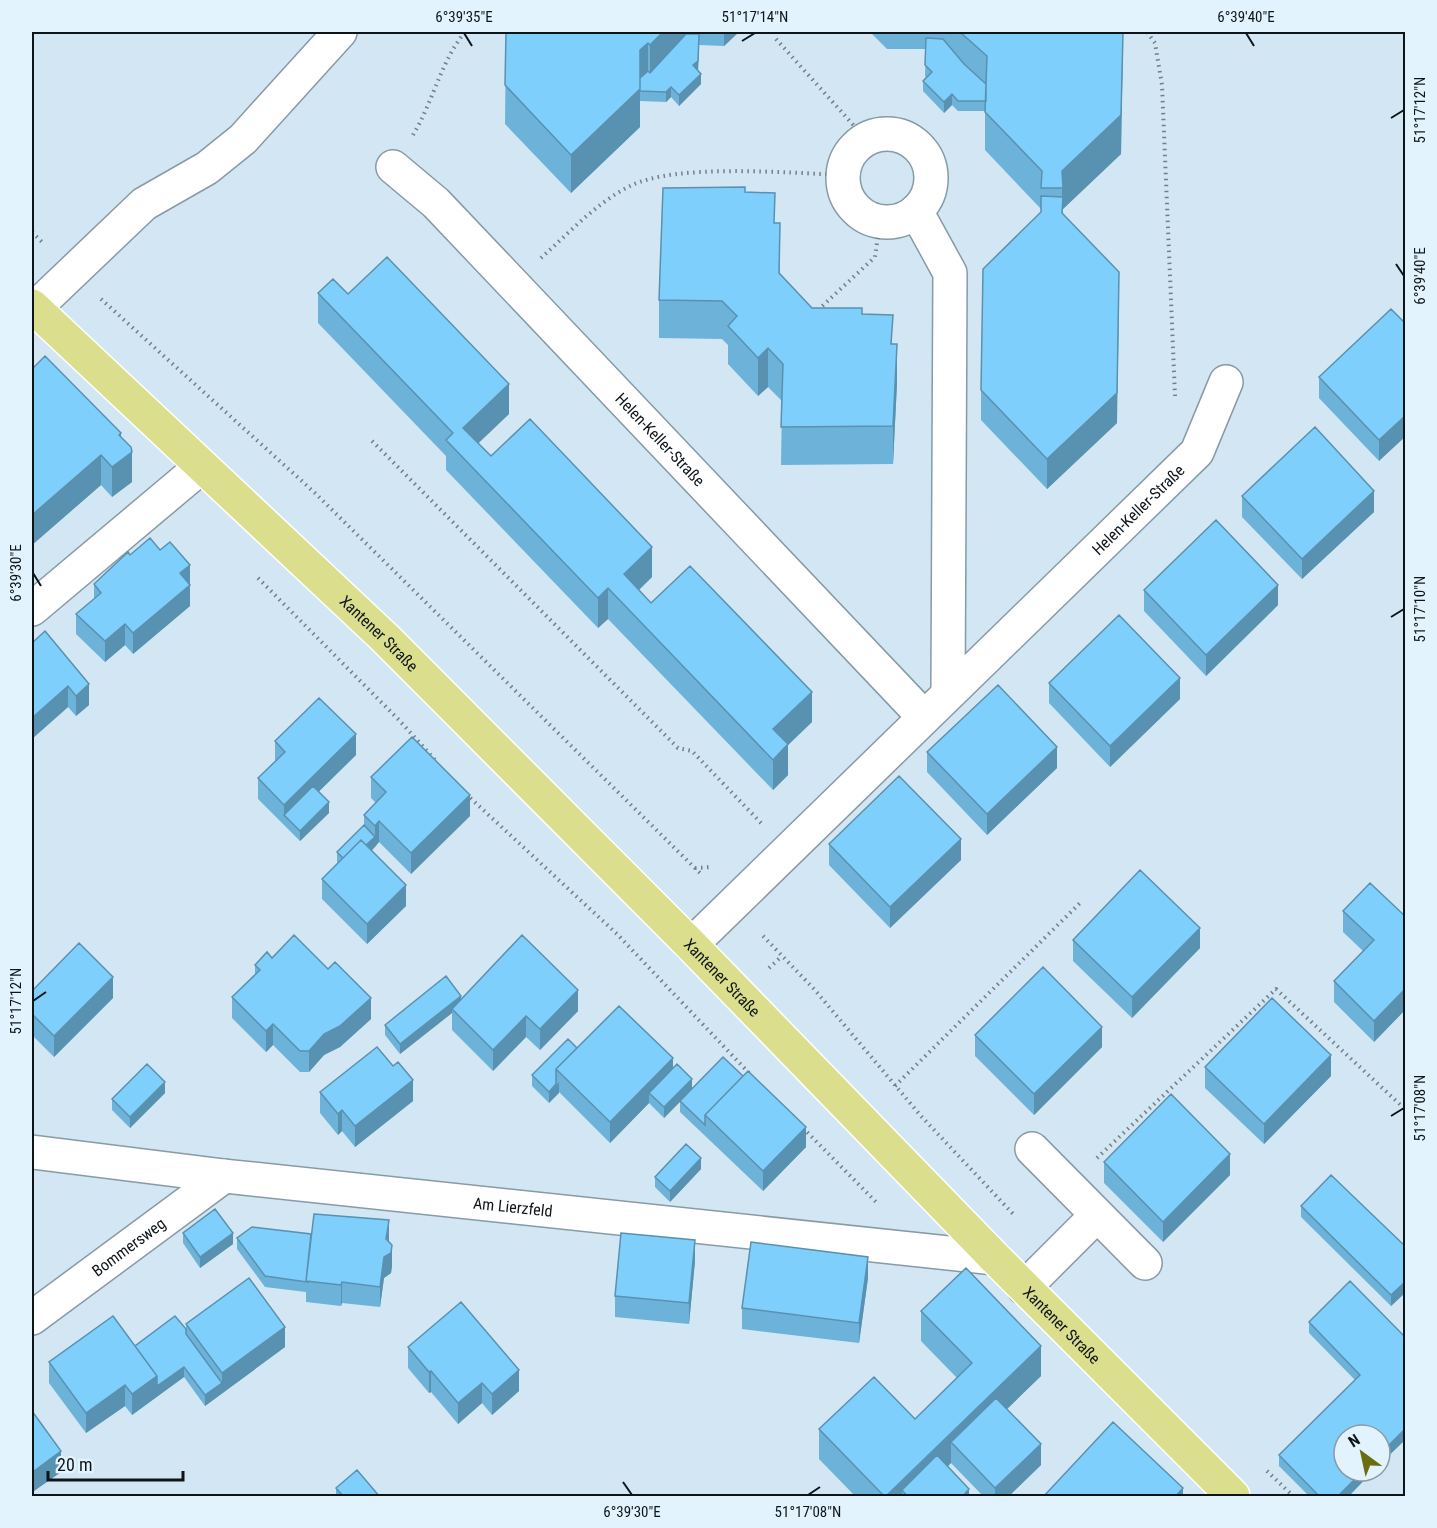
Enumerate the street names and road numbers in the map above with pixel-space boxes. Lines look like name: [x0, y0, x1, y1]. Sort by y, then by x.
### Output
street label: Helen-Keller-Straße: [611, 389, 709, 490]
street label: Helen-Keller-Straße: [1088, 461, 1188, 559]
street label: Xantener Straße: [336, 592, 422, 676]
street label: Xantener Straße: [680, 935, 764, 1021]
street label: Am Lierzfeld: [472, 1194, 553, 1221]
street label: Bommersweg: [88, 1214, 169, 1280]
street label: Xantener Straße: [1019, 1283, 1104, 1368]

